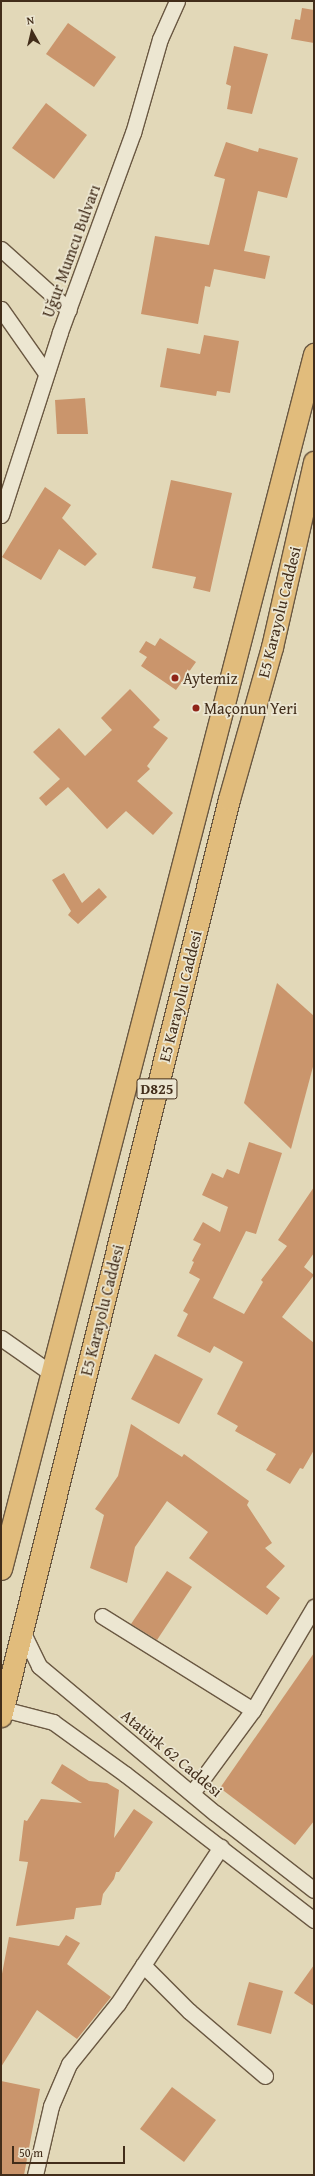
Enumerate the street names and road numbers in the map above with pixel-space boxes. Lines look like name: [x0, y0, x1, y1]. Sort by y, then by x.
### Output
street label: Uğur Mumcu Bulvarı: [38, 182, 104, 320]
street label: E5 Karayolu Caddesi: [253, 544, 305, 680]
street label: E5 Karayolu Caddesi: [154, 928, 206, 1064]
road number: D825: [136, 1076, 178, 1102]
street label: E5 Karayolu Caddesi: [76, 1242, 128, 1378]
street label: Atatürk 62 Caddesi: [118, 1705, 226, 1801]

